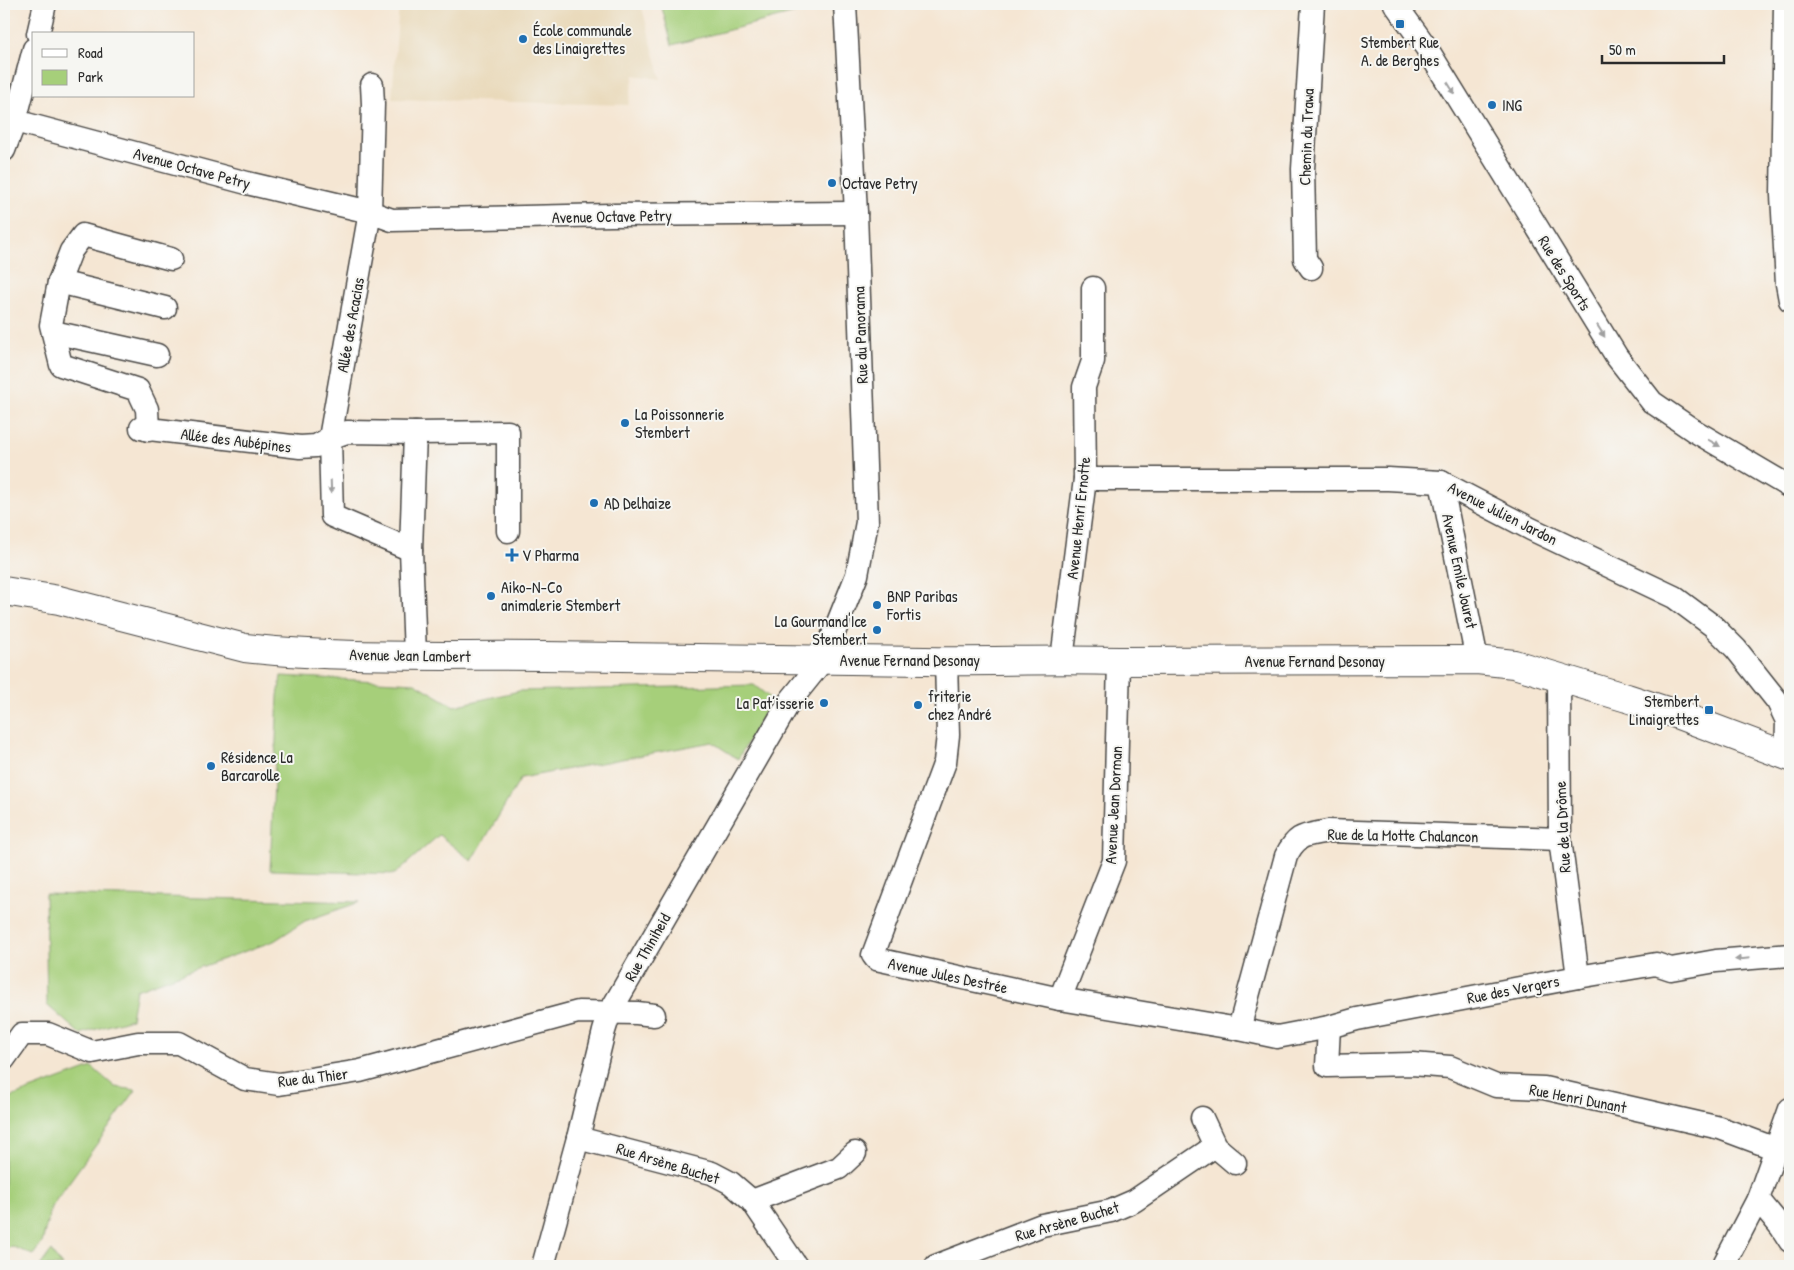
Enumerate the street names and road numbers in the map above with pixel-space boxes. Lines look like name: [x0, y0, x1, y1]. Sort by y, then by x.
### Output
street label: Chemin du Trawa: [1293, 88, 1319, 186]
street label: Avenue Octave Petry: [131, 142, 253, 194]
street label: Avenue Octave Petry: [552, 204, 672, 228]
street label: Rue des Sports: [1533, 231, 1597, 315]
street label: Allée des Acacias: [331, 276, 369, 374]
street label: Rue du Panorama: [847, 286, 873, 384]
street label: Allée des Aubépines: [180, 422, 292, 458]
street label: Avenue Henri Ernotte: [1061, 455, 1095, 580]
street label: Avenue Julien Jardon: [1445, 476, 1561, 550]
street label: Avenue Emile Jouret: [1437, 512, 1483, 631]
street label: Avenue Jean Lambert: [349, 643, 471, 667]
street label: Avenue Fernand Desonay: [840, 649, 980, 671]
street label: Avenue Fernand Desonay: [1245, 650, 1385, 672]
street label: Avenue Jean Dorman: [1099, 745, 1127, 865]
street label: Rue de la Drôme: [1549, 780, 1575, 873]
street label: Rue de la Motte Chalancon: [1327, 823, 1479, 847]
street label: Rue Thiniheid: [619, 909, 675, 985]
street label: Avenue Jules Destrée: [886, 952, 1010, 999]
street label: Rue des Vergers: [1465, 969, 1561, 1009]
street label: Rue du Thier: [277, 1062, 349, 1092]
street label: Rue Henri Dunant: [1528, 1078, 1629, 1118]
street label: Rue Arsène Buchet: [614, 1137, 723, 1189]
street label: Rue Arsène Buchet: [1013, 1196, 1122, 1246]

